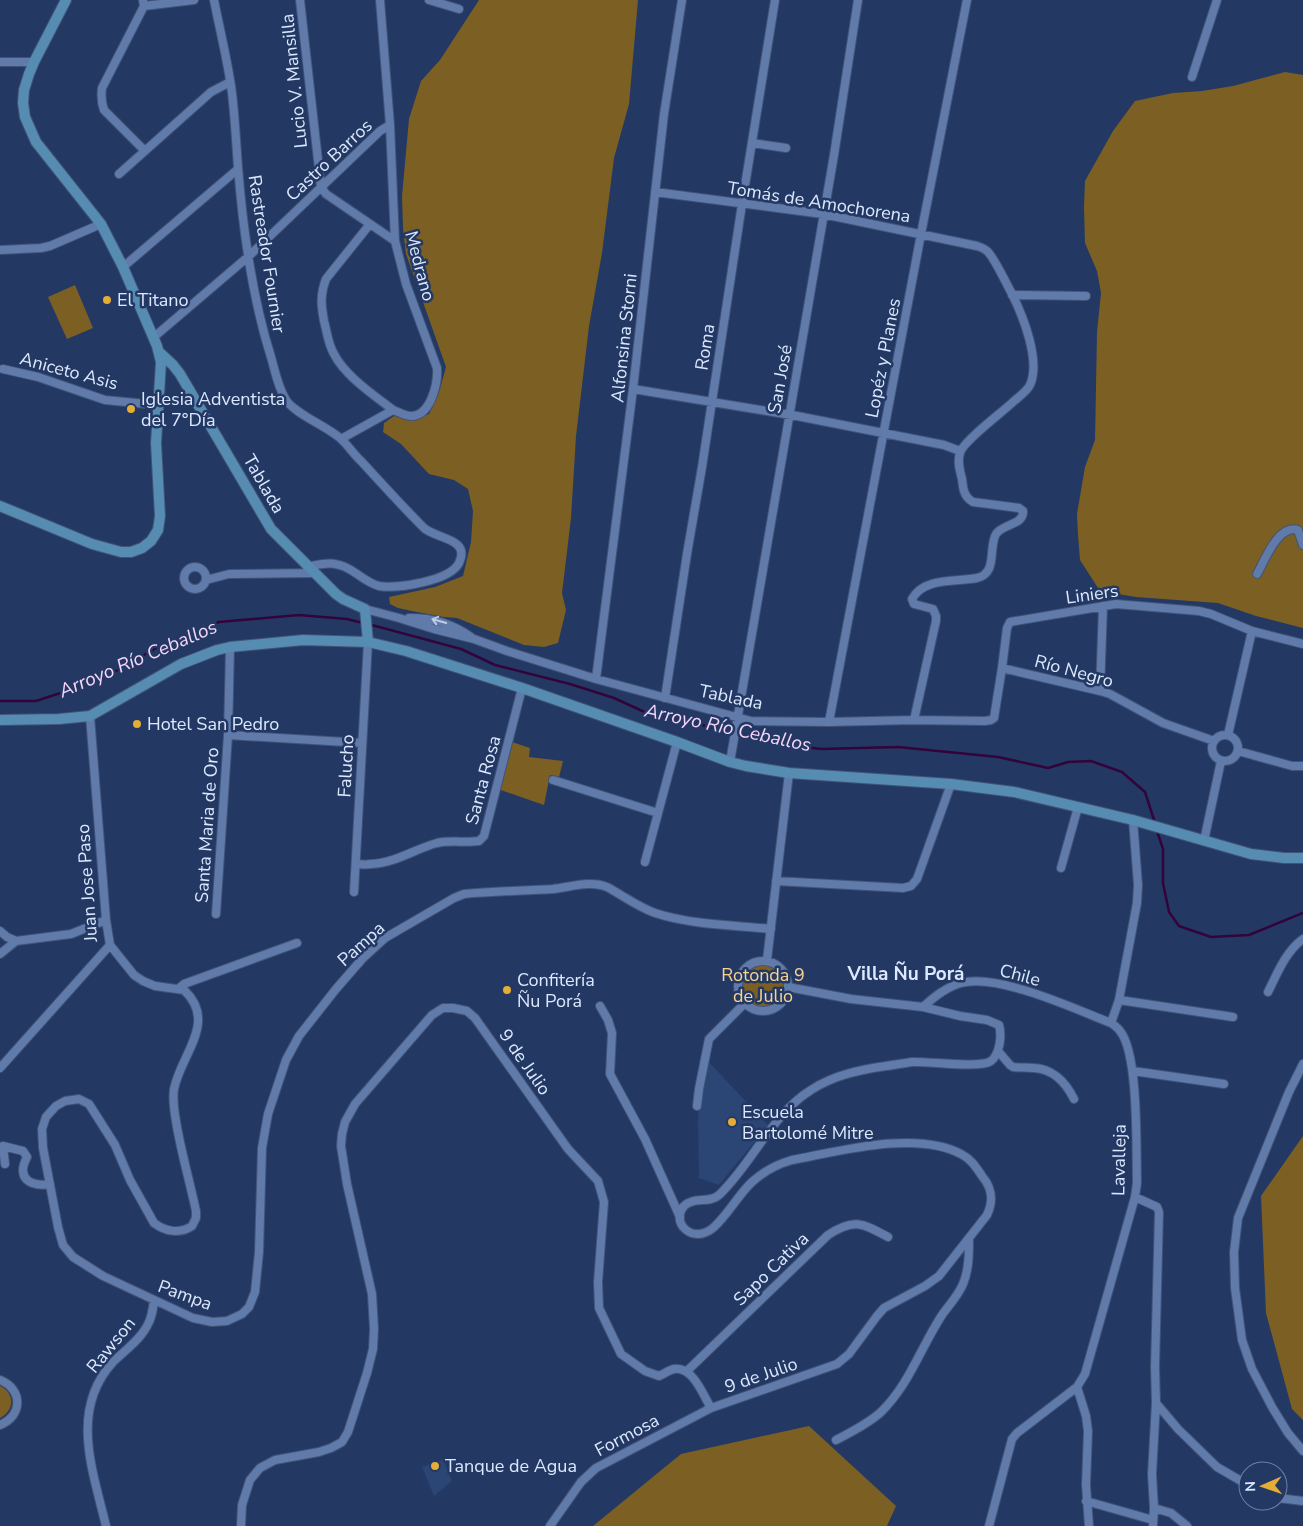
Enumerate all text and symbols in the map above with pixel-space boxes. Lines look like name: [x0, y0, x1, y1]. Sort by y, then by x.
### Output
street label: Lucio V. Mansilla: [275, 13, 313, 149]
street label: Castro Barros: [280, 114, 378, 206]
street label: Rastreador Fournier: [243, 173, 291, 335]
street label: Tomás de Amochorena: [726, 176, 912, 228]
street label: Medrano: [399, 228, 441, 304]
street label: Alfonsina Storni: [605, 272, 643, 404]
place label: El Titano: [117, 288, 189, 312]
marker: El Titano: [101, 294, 113, 306]
street label: Lopéz y Planes: [860, 296, 906, 420]
street label: Roma: [689, 322, 721, 372]
street label: San José: [762, 343, 798, 415]
street label: Aniceto Asis: [17, 346, 121, 396]
place label: Iglesia Adventista del 7°Día: [141, 387, 285, 432]
marker: Iglesia Adventista del 7°Día: [125, 403, 137, 415]
street label: Tablada: [238, 450, 290, 518]
street label: Liniers: [1064, 578, 1120, 610]
water label: Arroyo Río Ceballos: [54, 614, 221, 704]
one-way arrow: [431, 616, 447, 626]
street label: Río Negro: [1032, 649, 1116, 693]
street label: Tablada: [697, 679, 765, 715]
water label: Arroyo Río Ceballos: [641, 697, 814, 758]
place label: Hotel San Pedro: [147, 712, 279, 736]
marker: Hotel San Pedro: [131, 718, 143, 730]
street label: Santa Rosa: [460, 733, 506, 827]
street label: Falucho: [332, 734, 360, 798]
street label: Santa Maria de Oro: [190, 746, 224, 904]
street label: Juan Jose Paso: [71, 823, 103, 944]
street label: Pampa: [332, 916, 390, 972]
street label: Chile: [997, 958, 1043, 992]
district label: Villa Ñu Porá: [847, 961, 964, 987]
park label: Rotonda 9 de Julio: [721, 963, 805, 1008]
place label: Confitería Ñu Porá: [517, 968, 595, 1013]
marker: Confitería Ñu Porá: [501, 984, 513, 996]
street label: 9 de Julio: [493, 1024, 557, 1100]
place label: Escuela Bartolomé Mitre: [742, 1100, 873, 1145]
marker: Escuela Bartolomé Mitre: [726, 1116, 738, 1128]
street label: Lavalleja: [1106, 1124, 1132, 1196]
street label: Sapo Cativa: [728, 1227, 814, 1311]
street label: Pampa: [155, 1274, 215, 1316]
street label: Rawson: [81, 1312, 141, 1378]
street label: 9 de Julio: [721, 1351, 801, 1399]
street label: Formosa: [591, 1408, 663, 1462]
place label: Tanque de Agua: [445, 1454, 577, 1478]
marker: Tanque de Agua: [429, 1460, 441, 1472]
north arrow: [1238, 1461, 1288, 1511]
text: N: [1241, 1481, 1260, 1492]

